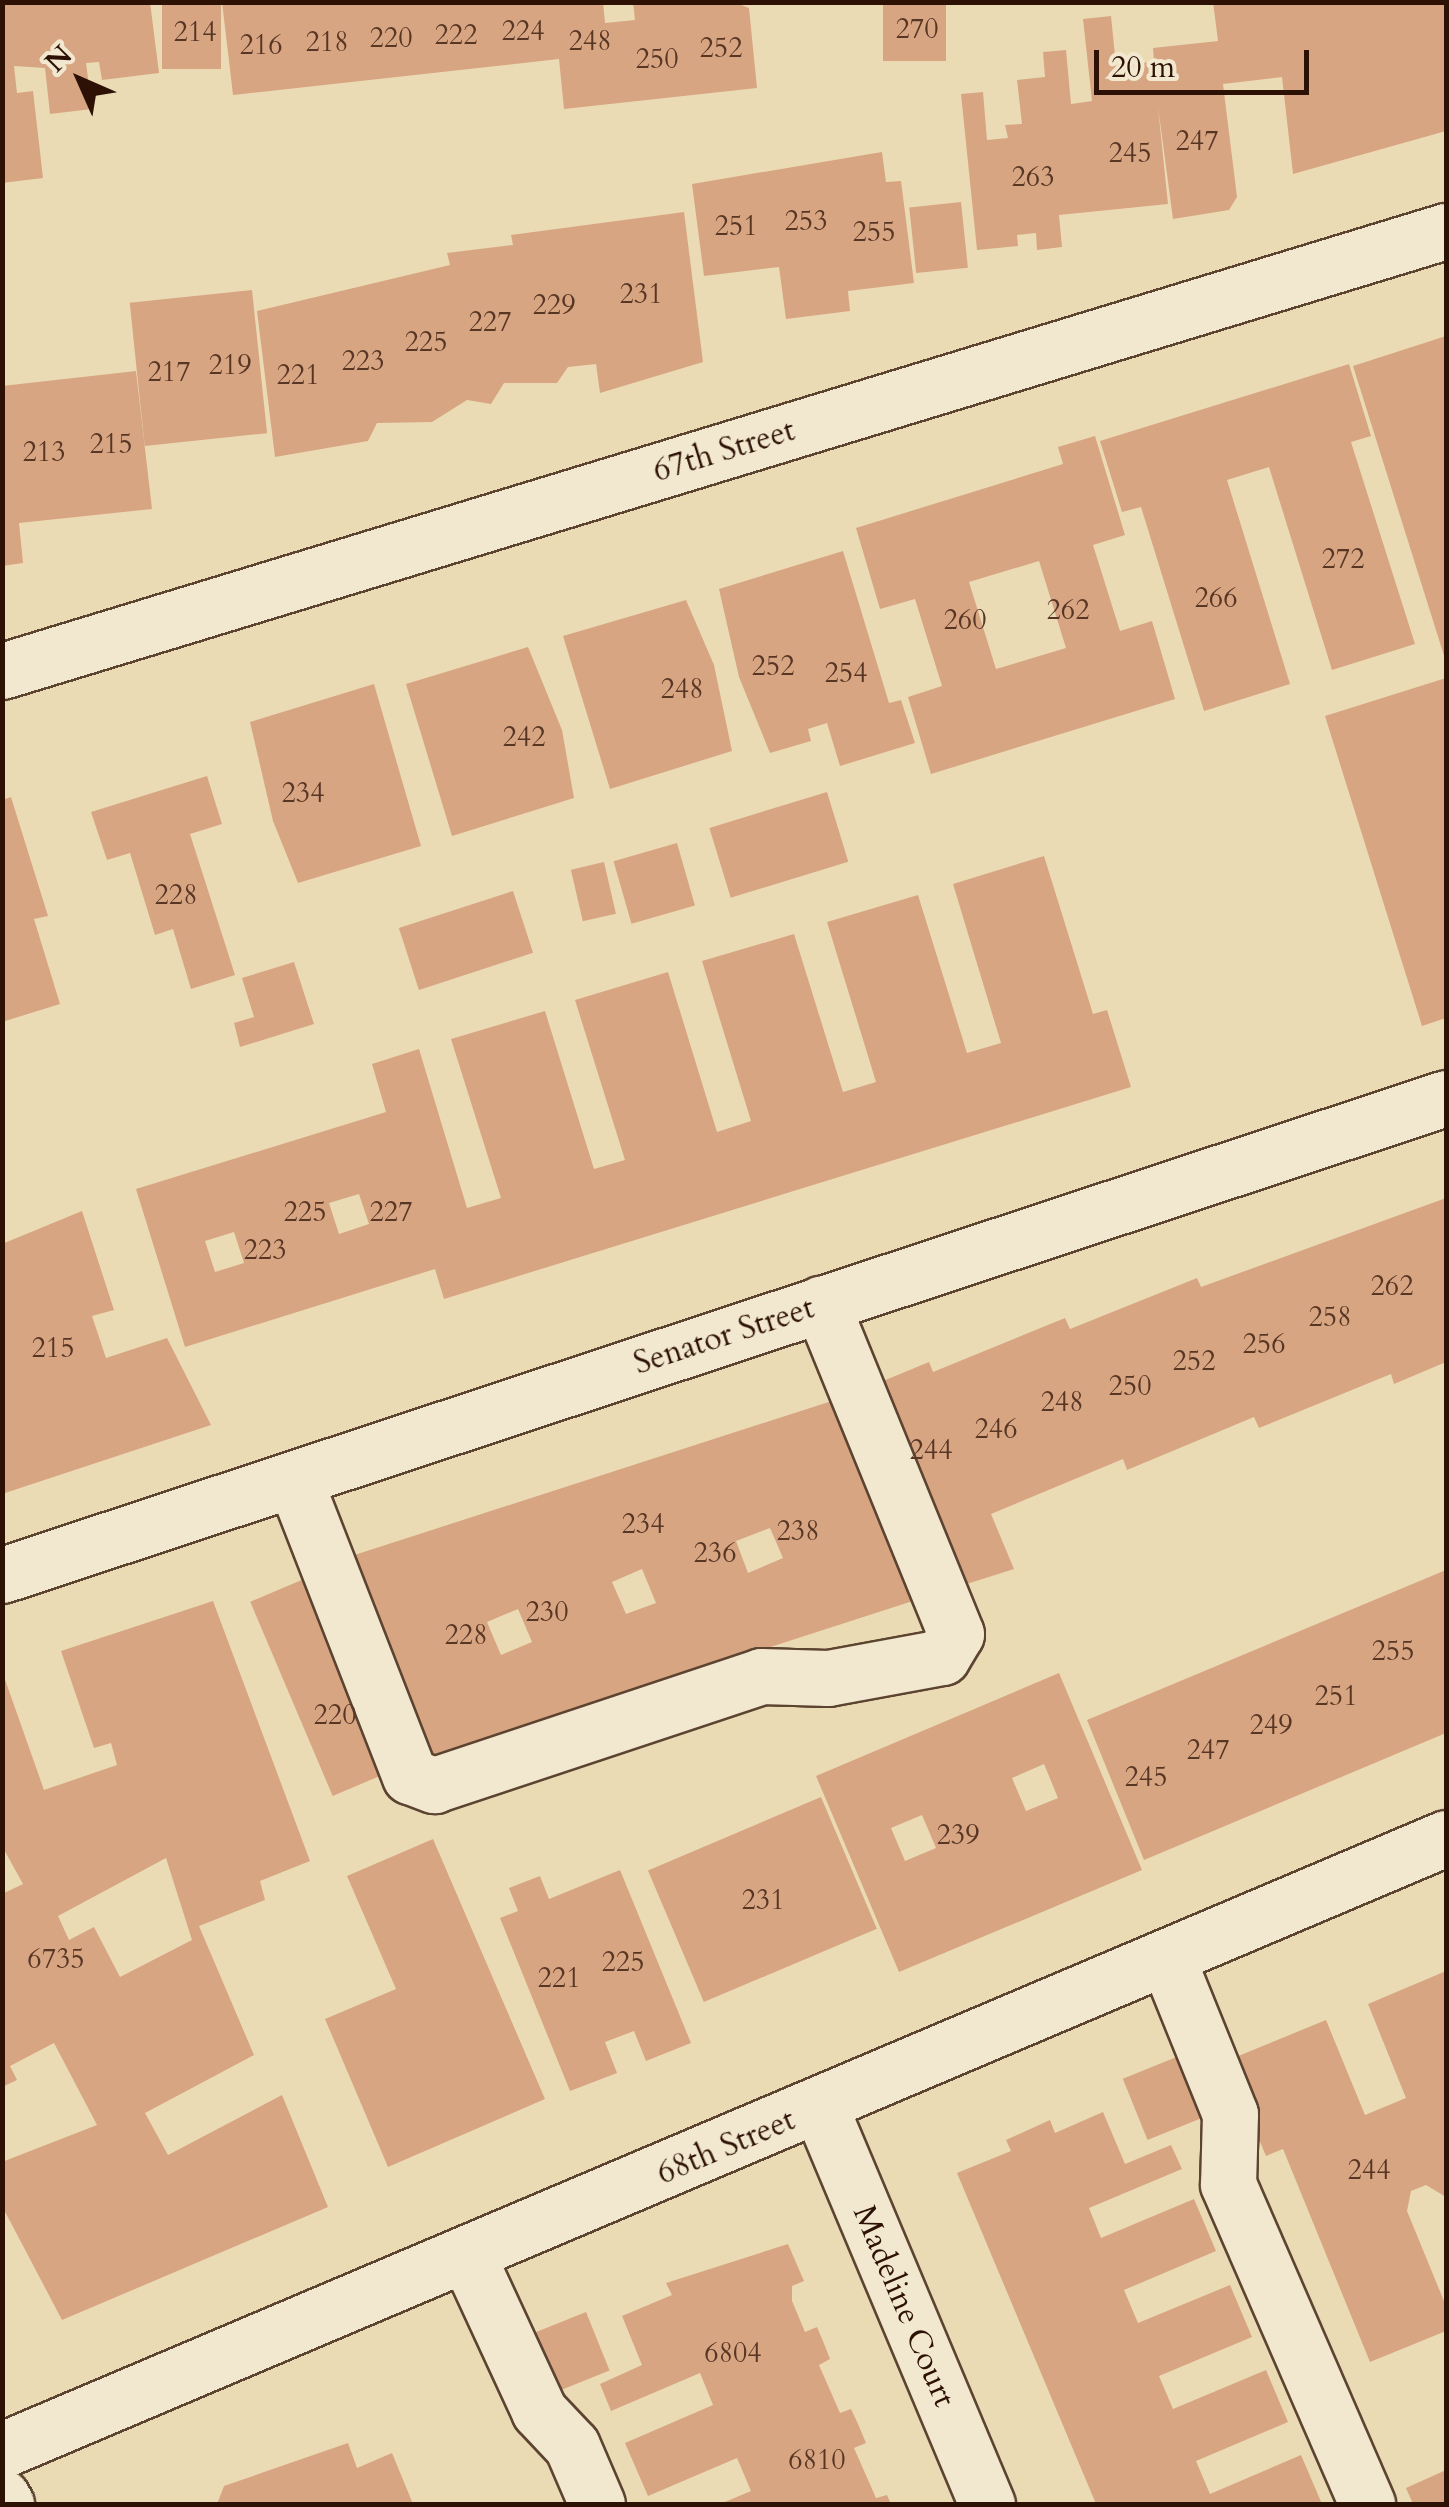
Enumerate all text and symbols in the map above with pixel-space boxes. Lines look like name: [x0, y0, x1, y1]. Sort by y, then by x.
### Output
house number: 270: [895, 12, 939, 46]
house number: 224: [501, 14, 545, 48]
house number: 214: [173, 15, 217, 49]
house number: 222: [434, 18, 478, 52]
house number: 220: [369, 21, 413, 55]
house number: 248: [568, 24, 612, 58]
house number: 218: [305, 25, 349, 59]
house number: 216: [239, 28, 283, 62]
north arrow: [30, 30, 130, 130]
scale bar: [1099, 30, 1314, 92]
house number: 252: [699, 31, 743, 65]
text: N: [37, 37, 81, 81]
house number: 250: [635, 42, 679, 76]
text: 20 m: [1111, 47, 1175, 88]
house number: 247: [1175, 124, 1219, 158]
house number: 245: [1108, 136, 1152, 170]
house number: 263: [1011, 160, 1055, 194]
house number: 253: [784, 204, 828, 238]
house number: 251: [714, 209, 758, 243]
house number: 255: [852, 215, 896, 249]
house number: 231: [619, 277, 663, 311]
house number: 229: [532, 288, 576, 322]
house number: 227: [468, 305, 512, 339]
house number: 225: [404, 325, 448, 359]
house number: 223: [341, 344, 385, 378]
house number: 219: [208, 348, 252, 382]
house number: 217: [147, 355, 191, 389]
house number: 221: [276, 358, 320, 392]
street label: 67th Street: [649, 411, 799, 491]
house number: 215: [89, 427, 133, 461]
house number: 213: [22, 435, 66, 469]
house number: 272: [1321, 542, 1365, 576]
house number: 266: [1194, 581, 1238, 615]
house number: 262: [1046, 593, 1090, 627]
house number: 260: [943, 603, 987, 637]
house number: 252: [751, 649, 795, 683]
house number: 254: [824, 656, 868, 690]
house number: 248: [660, 672, 704, 706]
house number: 242: [502, 720, 546, 754]
house number: 234: [281, 776, 325, 810]
house number: 228: [154, 878, 198, 912]
house number: 225: [283, 1195, 327, 1229]
house number: 227: [369, 1195, 413, 1229]
house number: 223: [243, 1233, 287, 1267]
house number: 262: [1370, 1269, 1414, 1303]
street label: Senator Street: [629, 1289, 819, 1383]
house number: 258: [1308, 1300, 1352, 1334]
house number: 256: [1242, 1327, 1286, 1361]
house number: 215: [31, 1331, 75, 1365]
house number: 252: [1172, 1344, 1216, 1378]
house number: 250: [1108, 1369, 1152, 1403]
house number: 248: [1040, 1385, 1084, 1419]
house number: 246: [974, 1412, 1018, 1446]
house number: 244: [909, 1433, 953, 1467]
house number: 234: [621, 1507, 665, 1541]
house number: 238: [776, 1514, 820, 1548]
house number: 236: [693, 1536, 737, 1570]
house number: 230: [525, 1595, 569, 1629]
house number: 228: [444, 1618, 488, 1652]
house number: 255: [1371, 1634, 1415, 1668]
house number: 251: [1314, 1679, 1358, 1713]
house number: 220: [313, 1698, 357, 1732]
house number: 249: [1249, 1708, 1293, 1742]
house number: 247: [1186, 1733, 1230, 1767]
house number: 245: [1124, 1760, 1168, 1794]
house number: 239: [936, 1818, 980, 1852]
house number: 231: [741, 1883, 785, 1917]
house number: 6735: [27, 1942, 85, 1976]
house number: 225: [601, 1945, 645, 1979]
house number: 221: [537, 1961, 581, 1995]
street label: 68th Street: [651, 2101, 801, 2193]
house number: 244: [1347, 2153, 1391, 2187]
street label: Madeline Court: [844, 2200, 964, 2412]
house number: 6804: [704, 2336, 762, 2370]
house number: 6810: [788, 2443, 846, 2477]

